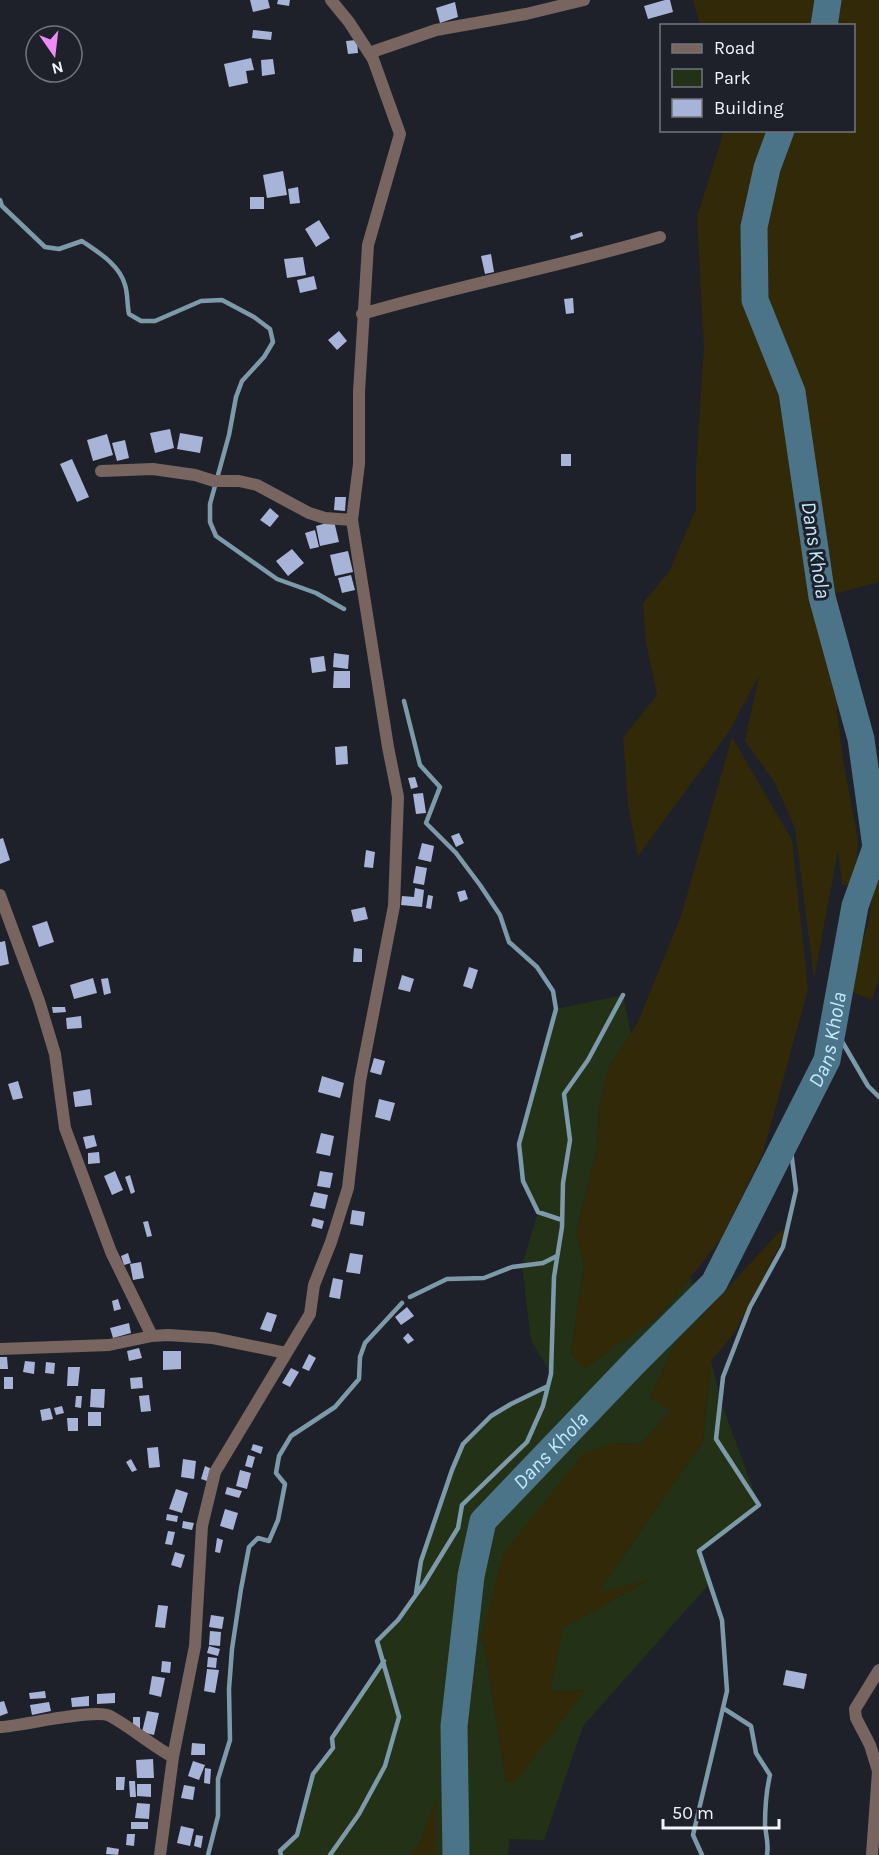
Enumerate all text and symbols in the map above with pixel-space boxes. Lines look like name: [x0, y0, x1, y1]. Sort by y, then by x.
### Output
north arrow: [24, 24, 84, 84]
legend: [660, 24, 855, 132]
text: Road: [714, 37, 755, 59]
text: N: [50, 57, 65, 79]
text: Park: [714, 67, 751, 89]
text: Building: [714, 97, 784, 119]
water label: Dans Khola: [796, 500, 836, 600]
water label: Dans Khola: [803, 990, 851, 1091]
water label: Dans Khola: [508, 1407, 593, 1494]
scale bar: [663, 1792, 778, 1830]
text: 50 m: [672, 1802, 714, 1824]

